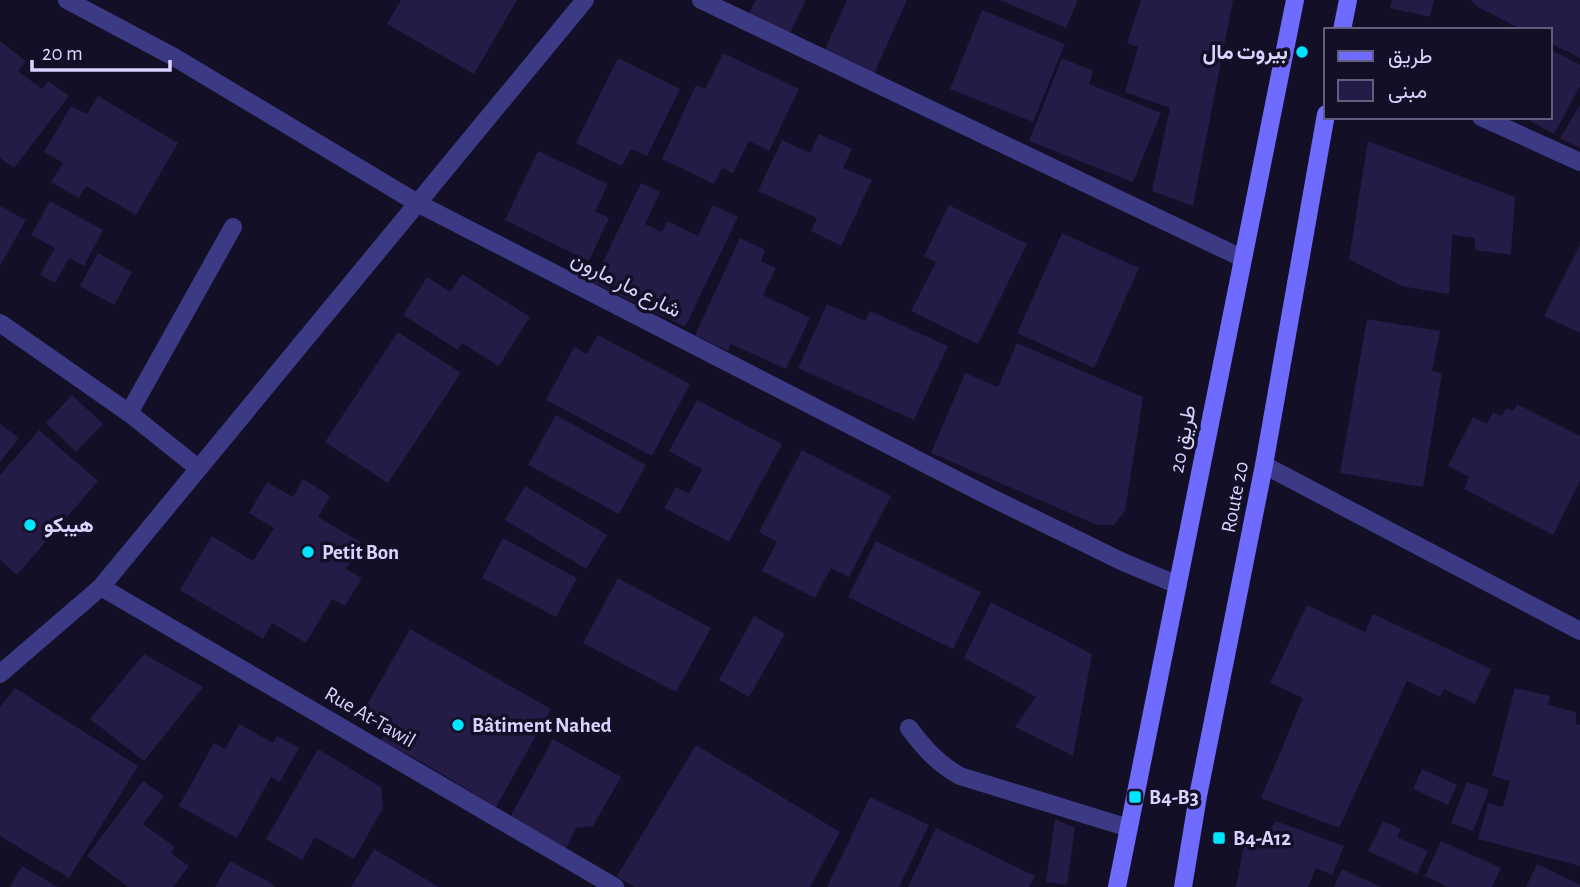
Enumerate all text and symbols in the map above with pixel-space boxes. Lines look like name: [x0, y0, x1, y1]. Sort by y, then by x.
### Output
scale bar: [32, 28, 170, 72]
legend: [1324, 28, 1552, 119]
place label: بیروت مال: [1202, 42, 1288, 65]
text: 20 m: [42, 43, 83, 64]
marker: بیروت مال: [1294, 44, 1310, 60]
text: طريق: [1388, 46, 1433, 69]
text: مبنى: [1388, 81, 1427, 103]
street label: شارع مار مارون: [566, 248, 684, 324]
street label: طريق 20: [1166, 403, 1202, 475]
street label: Route 20: [1218, 460, 1252, 534]
place label: هيبكو: [44, 515, 94, 538]
marker: هيبكو: [22, 517, 38, 533]
place label: Petit Bon: [322, 542, 399, 563]
marker: Petit Bon: [300, 544, 316, 560]
street label: Rue At-Tawil: [321, 683, 419, 751]
place label: Bâtiment Nahed: [472, 715, 612, 736]
marker: Bâtiment Nahed: [450, 717, 466, 733]
place label: B4-B3: [1149, 787, 1199, 808]
marker: B4-B3: [1127, 789, 1143, 805]
place label: B4-A12: [1233, 828, 1291, 849]
marker: B4-A12: [1211, 830, 1227, 846]

